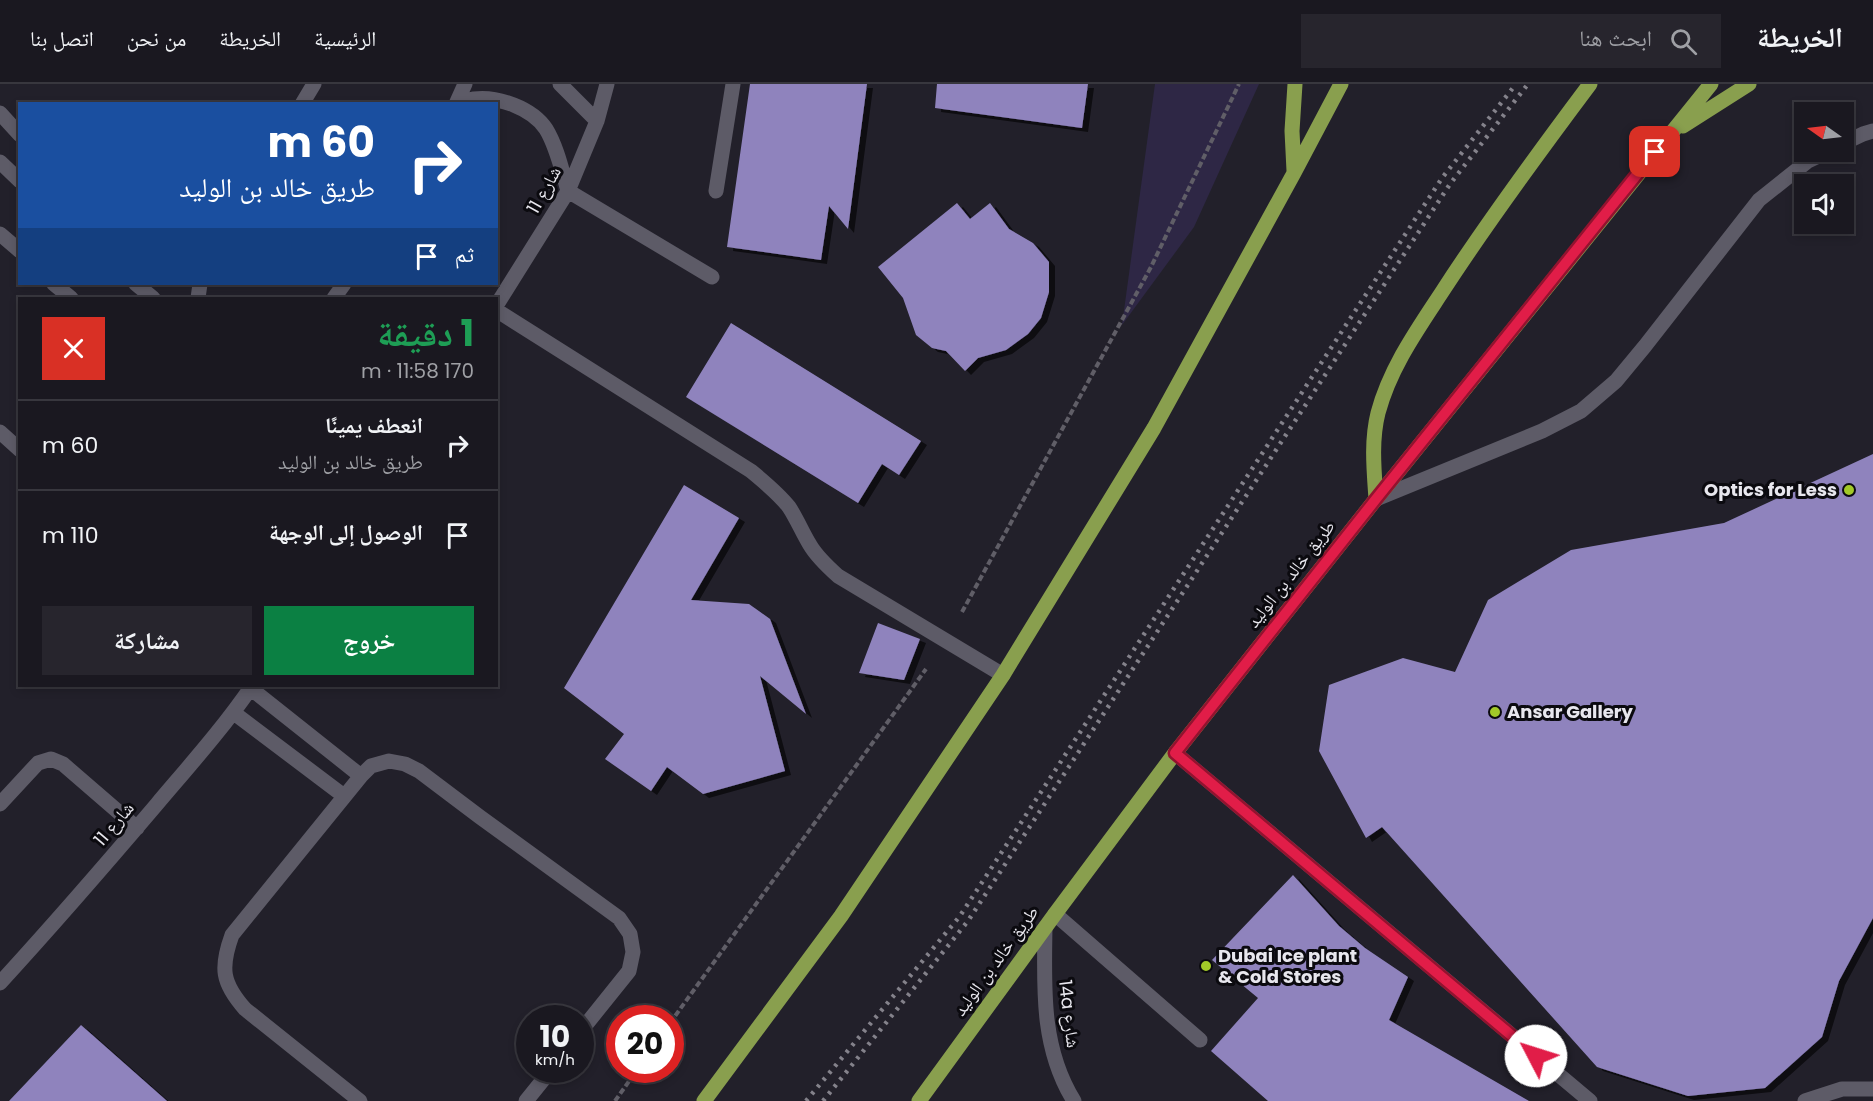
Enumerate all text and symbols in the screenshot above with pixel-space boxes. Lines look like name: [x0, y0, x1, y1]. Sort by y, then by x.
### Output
search box: [1301, 14, 1721, 68]
text: الخريطة: [1757, 18, 1843, 57]
text: ابحث هنا: [1579, 23, 1652, 54]
text: اتصل بنا: [30, 24, 94, 53]
text: من نحن: [127, 24, 186, 53]
text: الخريطة: [219, 24, 281, 53]
text: الرئيسية: [314, 24, 376, 53]
icon: search: [1667, 25, 1700, 58]
north arrow: [1794, 102, 1854, 162]
map controls: [1794, 102, 1854, 234]
text: 60 m: [267, 113, 375, 172]
icon: right: [396, 126, 474, 204]
pin: [1629, 126, 1680, 177]
icon: arrive: [1638, 135, 1671, 168]
street label: شارع 11: [520, 162, 567, 218]
text: طريق خالد بن الوليد: [179, 169, 375, 206]
button: sound: [1794, 174, 1854, 234]
text: ثم: [455, 239, 474, 270]
icon: arrive: [410, 240, 443, 273]
text: 1 دقيقة: [377, 308, 474, 359]
button: close: [42, 317, 105, 380]
text: 170 m · 11:58: [361, 357, 474, 385]
text: انعطف يمينًا: [325, 410, 423, 441]
icon: right: [441, 429, 474, 462]
text: 60 m: [42, 430, 98, 461]
text: طريق خالد بن الوليد: [278, 448, 423, 476]
place label: Optics for Less: [1704, 477, 1837, 502]
marker: Optics for Less: [1842, 483, 1856, 497]
street label: طريق خالد بن الوليد: [1241, 515, 1341, 633]
text: الوصول إلى الوجهة: [269, 517, 423, 548]
icon: arrive: [441, 519, 474, 552]
text: 110 m: [42, 520, 98, 551]
button: مشاركة: [42, 606, 252, 675]
button: خروج: [264, 606, 474, 675]
place label: Ansar Gallery: [1507, 699, 1634, 724]
marker: Ansar Gallery: [1488, 705, 1502, 719]
street label: شارع 11: [88, 796, 139, 851]
street label: طريق خالد بن الوليد: [947, 901, 1044, 1021]
place label: Dubai Ice plant & Cold Stores: [1218, 943, 1357, 989]
marker: Dubai Ice plant & Cold Stores: [1199, 959, 1213, 973]
street label: 14a شارع: [1053, 979, 1086, 1049]
speed limit sign: 20: [606, 1005, 684, 1083]
text: 10: [540, 1015, 570, 1058]
position arrow: [1504, 1024, 1568, 1088]
text: km/h: [535, 1049, 575, 1070]

